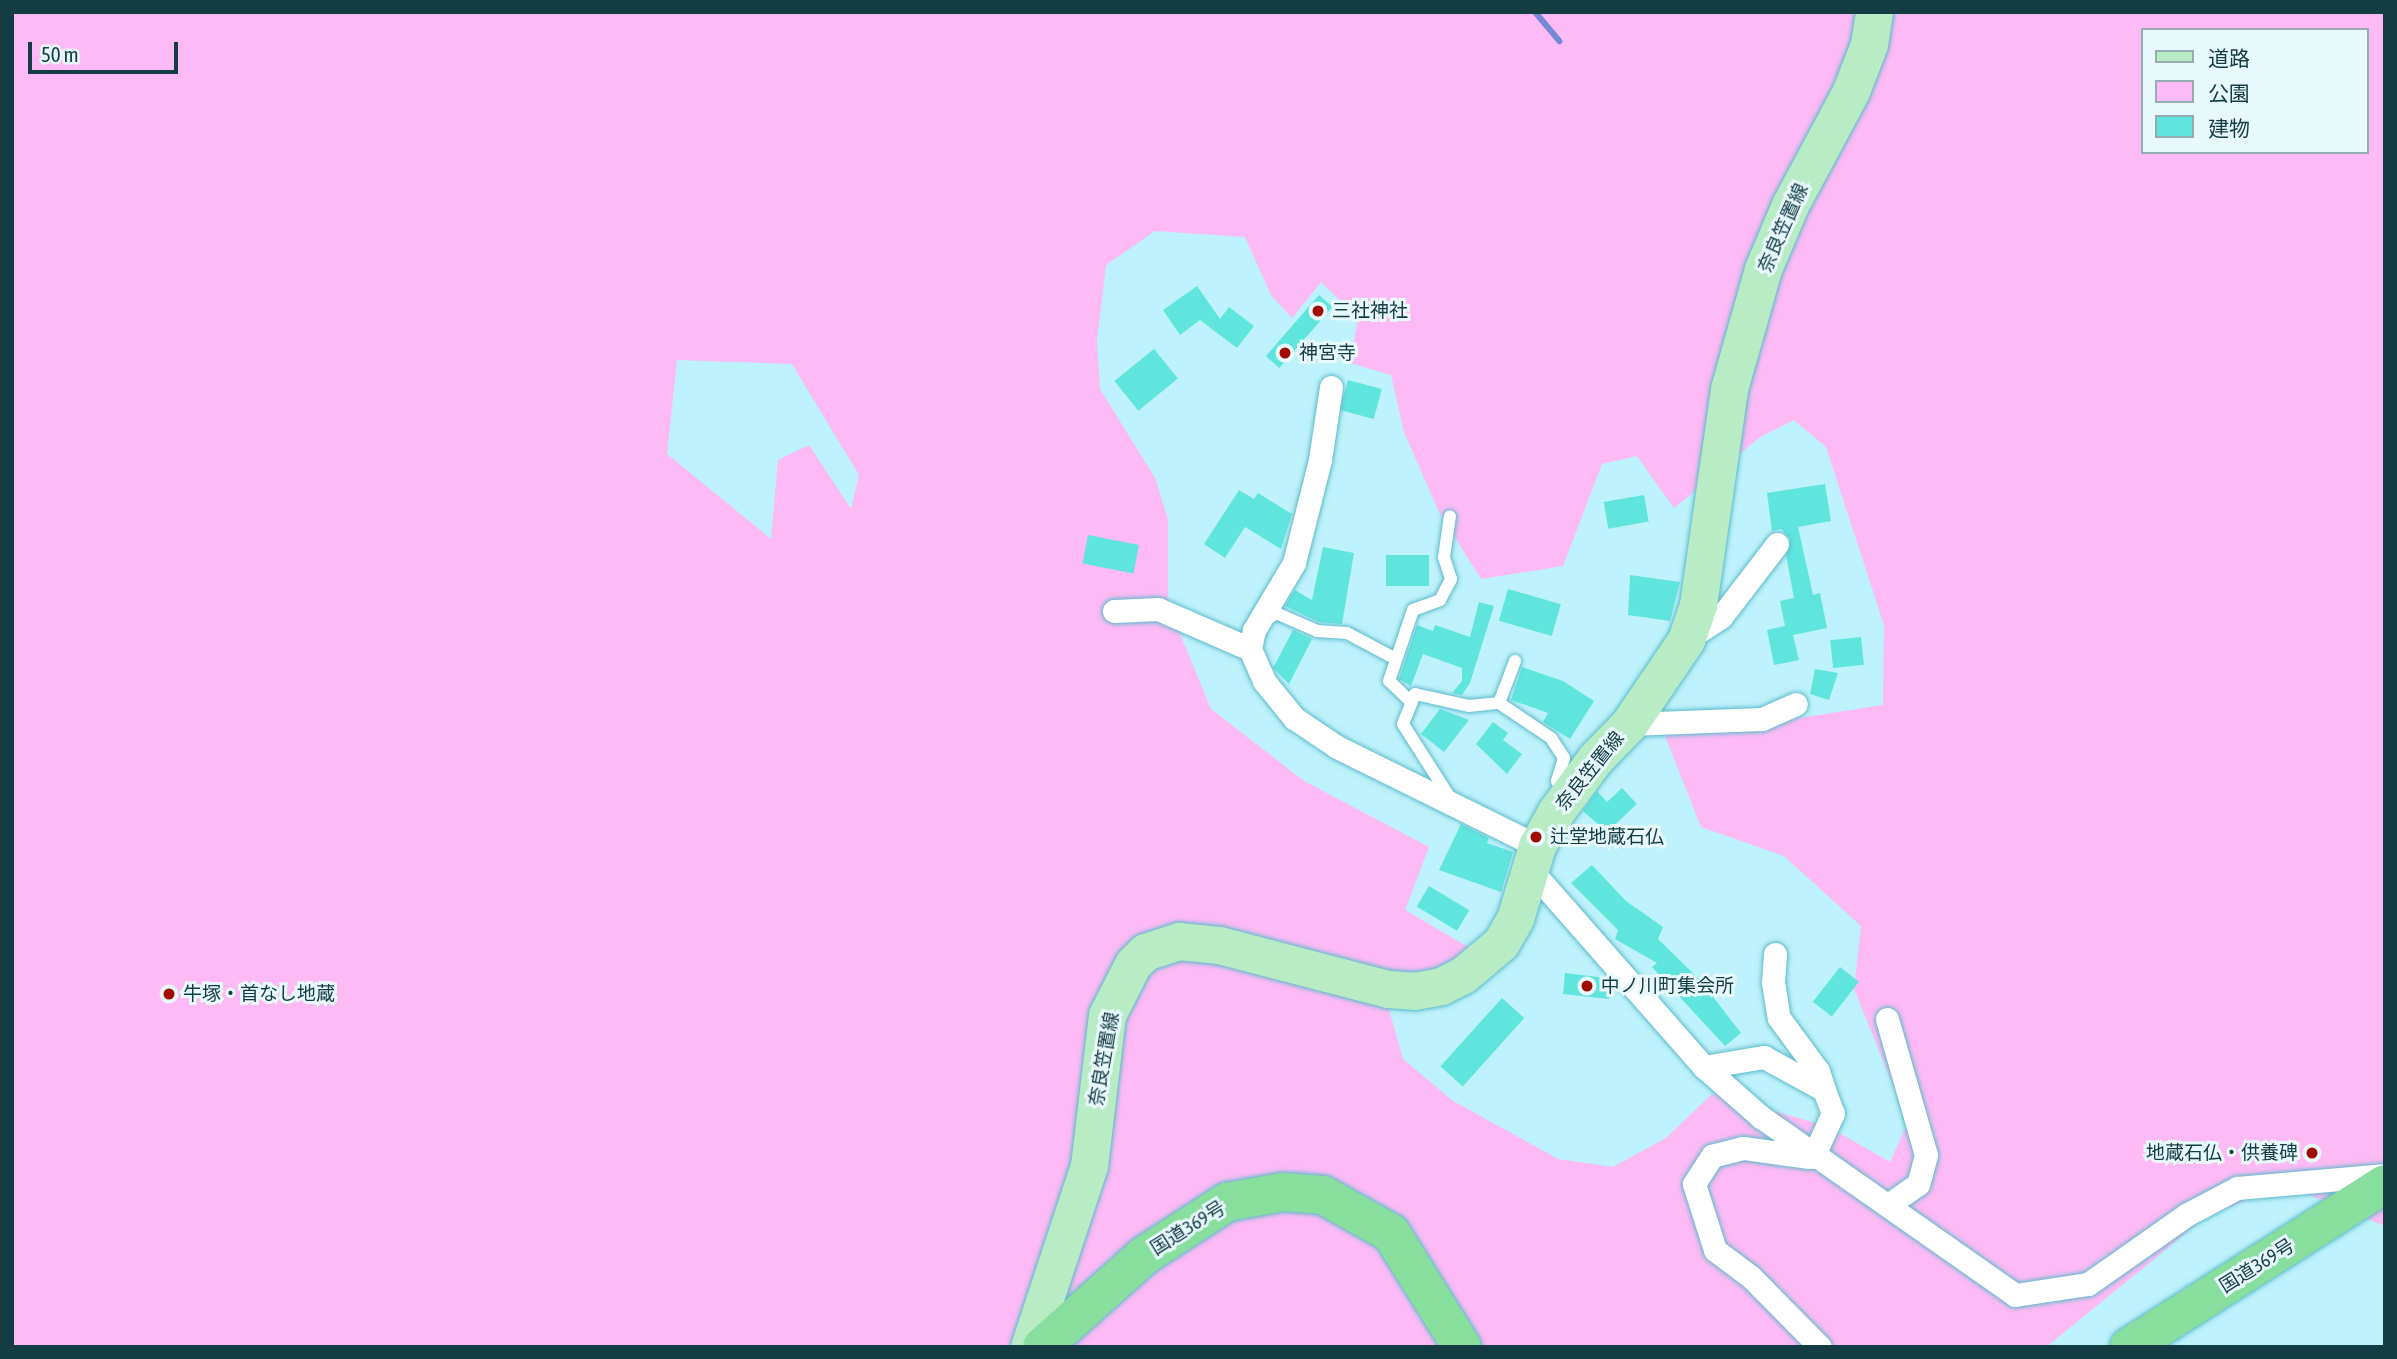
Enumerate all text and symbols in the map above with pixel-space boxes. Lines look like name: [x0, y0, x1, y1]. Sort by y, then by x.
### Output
scale bar: [32, 28, 182, 72]
legend: [2142, 28, 2369, 154]
text: 50 m: [41, 42, 79, 66]
text: 道路: [2208, 46, 2250, 70]
text: 公園: [2208, 81, 2250, 105]
text: 建物: [2208, 116, 2250, 140]
street label: 奈良笠置線: [1753, 180, 1813, 276]
place label: 三社神社: [1332, 300, 1408, 322]
marker: 三社神社: [1310, 303, 1326, 319]
place label: 神宮寺: [1299, 342, 1356, 364]
marker: 神宮寺: [1277, 345, 1293, 361]
street label: 奈良笠置線: [1551, 727, 1629, 815]
place label: 辻堂地蔵石仏: [1550, 826, 1664, 848]
marker: 辻堂地蔵石仏: [1528, 829, 1544, 845]
place label: 中ノ川町集会所: [1601, 975, 1734, 997]
marker: 中ノ川町集会所: [1579, 978, 1595, 994]
place label: 牛塚・首なし地蔵: [183, 983, 335, 1005]
marker: 牛塚・首なし地蔵: [161, 986, 177, 1002]
street label: 奈良笠置線: [1085, 1010, 1123, 1108]
place label: 地蔵石仏・供養碑: [2146, 1142, 2298, 1164]
marker: 地蔵石仏・供養碑: [2304, 1145, 2320, 1161]
street label: 国道369号: [1146, 1196, 1230, 1260]
street label: 国道369号: [2215, 1234, 2299, 1298]

